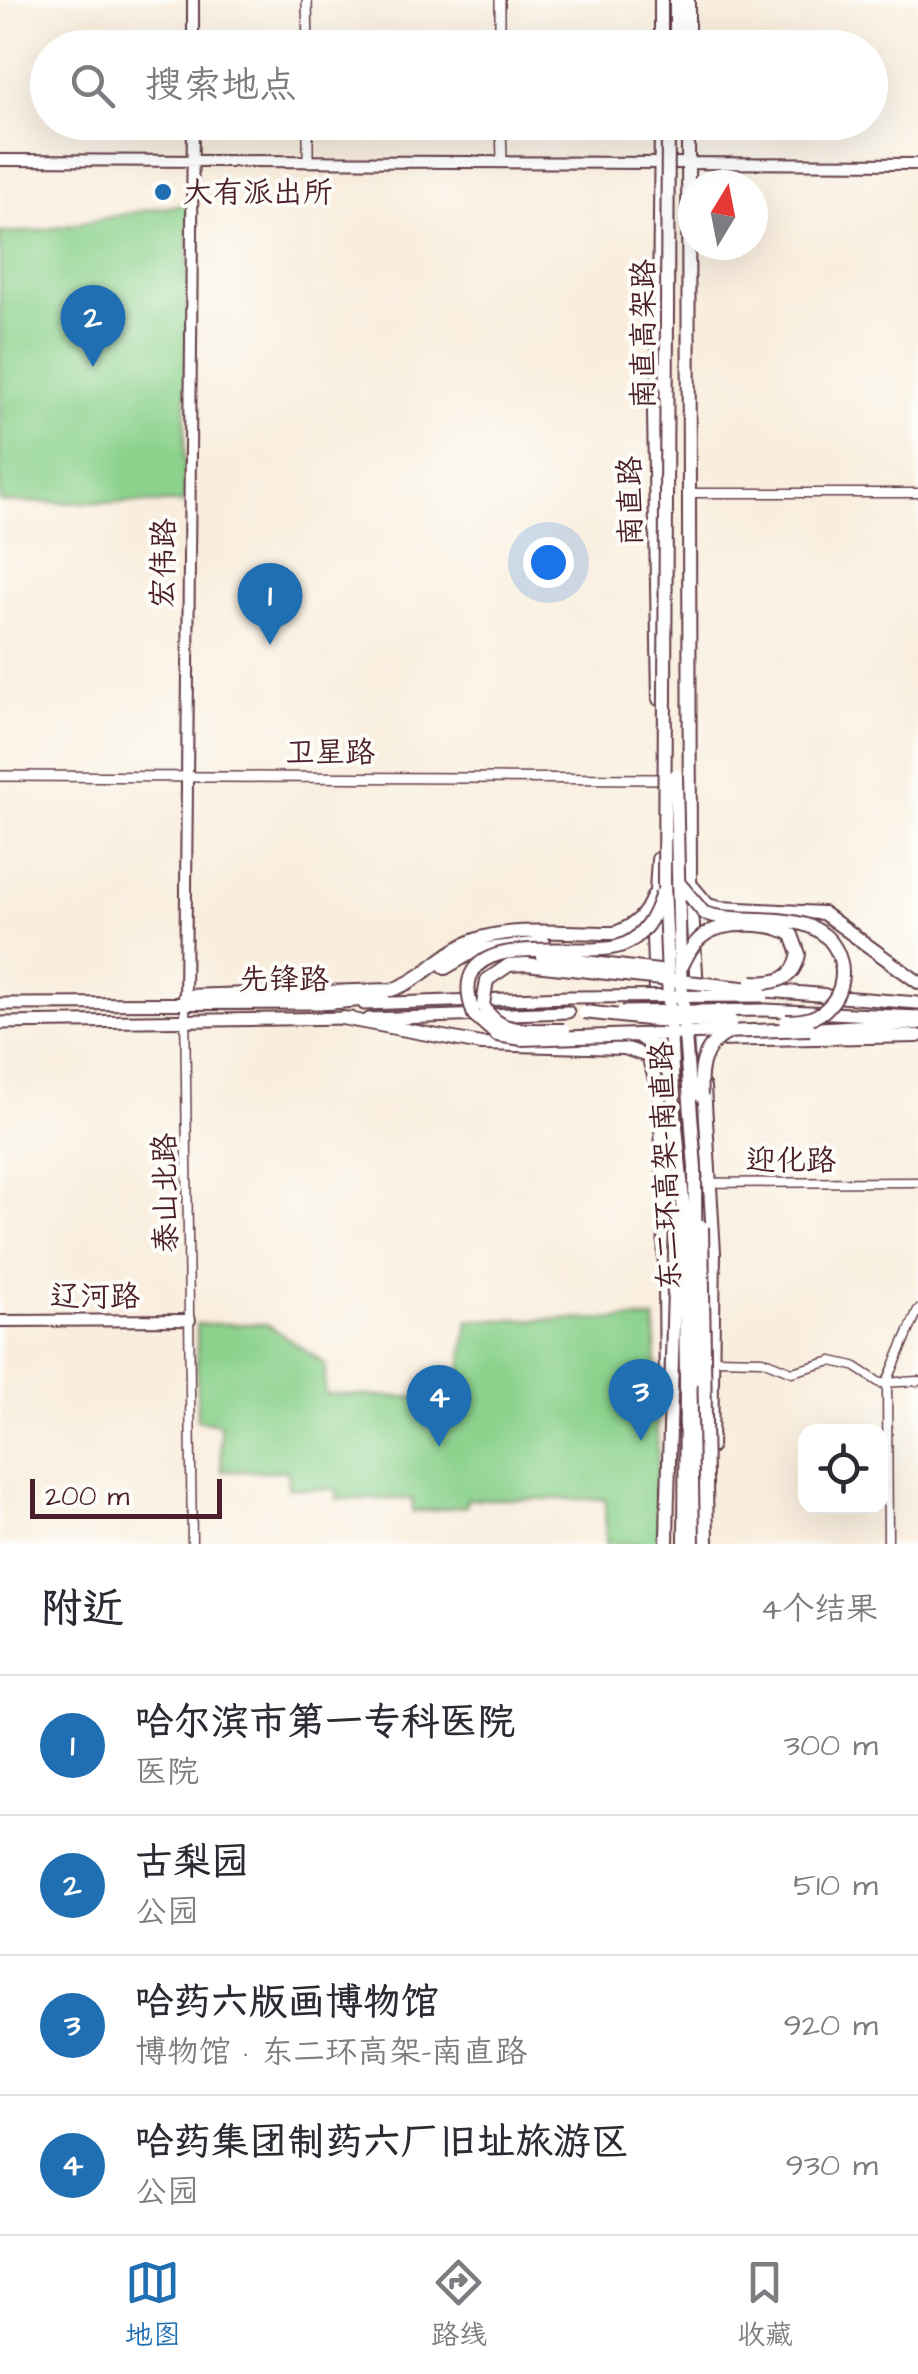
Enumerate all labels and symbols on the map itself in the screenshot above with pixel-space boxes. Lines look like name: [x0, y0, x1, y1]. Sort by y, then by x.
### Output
north arrow: [678, 170, 768, 260]
place label: 大有派出所: [183, 172, 333, 214]
marker: 大有派出所: [152, 181, 174, 203]
street label: 南直高架路: [623, 259, 665, 409]
pin: 2: [61, 284, 126, 367]
street label: 南直路: [609, 456, 653, 546]
street label: 宏伟路: [142, 518, 186, 608]
your location: [523, 537, 574, 588]
pin: 1: [238, 562, 302, 645]
street label: 卫星路: [285, 732, 375, 774]
street label: 先锋路: [239, 959, 329, 1001]
street label: 东二环高架-南直路: [641, 1041, 691, 1291]
street label: 泰山北路: [144, 1133, 188, 1253]
street label: 迎化路: [746, 1140, 836, 1182]
street label: 辽河路: [50, 1276, 140, 1318]
pin: 3: [608, 1358, 674, 1441]
pin: 4: [406, 1364, 472, 1447]
scale bar: [30, 1474, 222, 1518]

